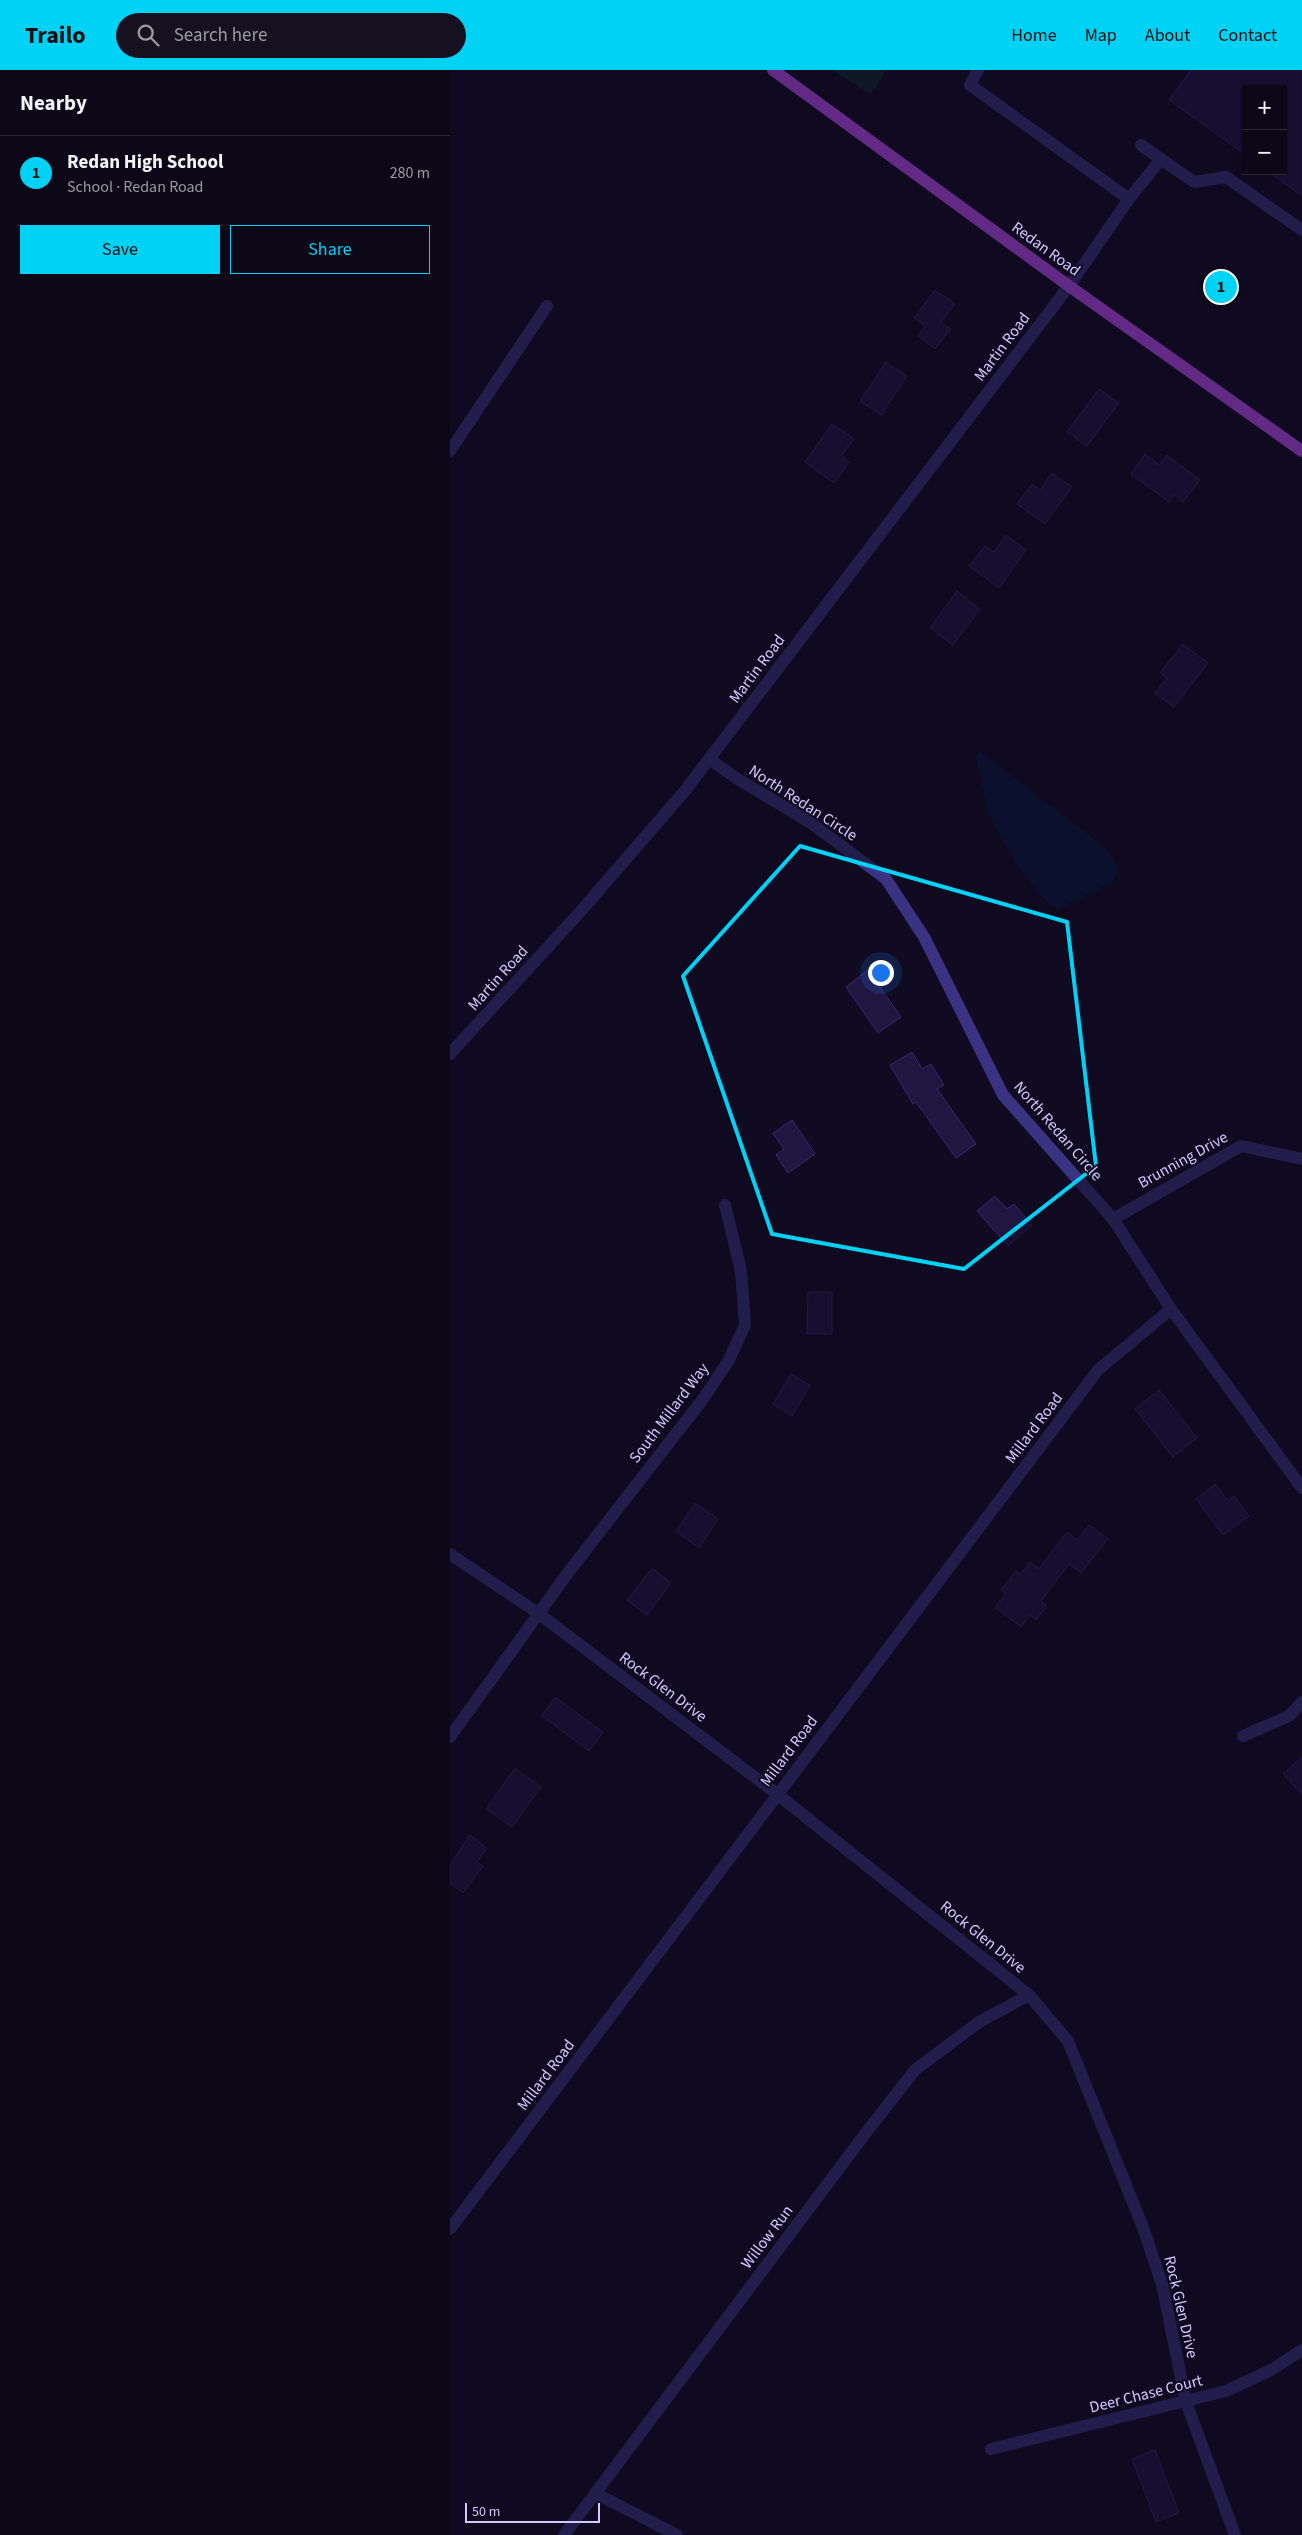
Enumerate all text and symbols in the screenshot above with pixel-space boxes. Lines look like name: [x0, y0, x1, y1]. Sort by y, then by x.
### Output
search box: [116, 13, 466, 58]
text: Trailo: [25, 18, 86, 53]
icon: search: [134, 21, 162, 49]
text: Search here: [174, 22, 267, 49]
text: Home: [1011, 23, 1057, 48]
text: Map: [1085, 23, 1117, 48]
text: About: [1145, 23, 1190, 48]
text: Contact: [1218, 23, 1277, 48]
map controls: [1242, 85, 1287, 175]
button: +: [1242, 85, 1287, 130]
text: Nearby: [20, 88, 87, 118]
button: −: [1242, 130, 1287, 175]
text: Redan High School: [67, 149, 224, 176]
text: 1: [32, 162, 40, 184]
text: 280 m: [390, 162, 430, 184]
text: School · Redan Road: [67, 176, 203, 198]
street label: Redan Road: [1007, 217, 1085, 281]
button: Save: [20, 225, 220, 274]
button: Share: [230, 225, 430, 274]
pin: 1: [1205, 268, 1237, 306]
street label: Martin Road: [969, 308, 1035, 386]
street label: Martin Road: [724, 630, 790, 708]
street label: North Redan Circle: [744, 760, 862, 846]
street label: Martin Road: [463, 941, 533, 1015]
your location: [868, 960, 894, 986]
street label: North Redan Circle: [1009, 1076, 1107, 1186]
street label: Brunning Drive: [1134, 1126, 1232, 1194]
street label: South Millard Way: [624, 1358, 714, 1468]
street label: Millard Road: [1000, 1388, 1068, 1468]
street label: Rock Glen Drive: [615, 1647, 711, 1727]
street label: Millard Road: [755, 1711, 823, 1791]
street label: Rock Glen Drive: [935, 1896, 1031, 1978]
street label: Millard Road: [512, 2035, 580, 2115]
street label: Willow Run: [736, 2201, 798, 2273]
street label: Rock Glen Drive: [1159, 2254, 1203, 2360]
street label: Deer Chase Court: [1087, 2369, 1205, 2419]
scale bar: [465, 2500, 600, 2523]
text: 50 m: [472, 2502, 500, 2522]

